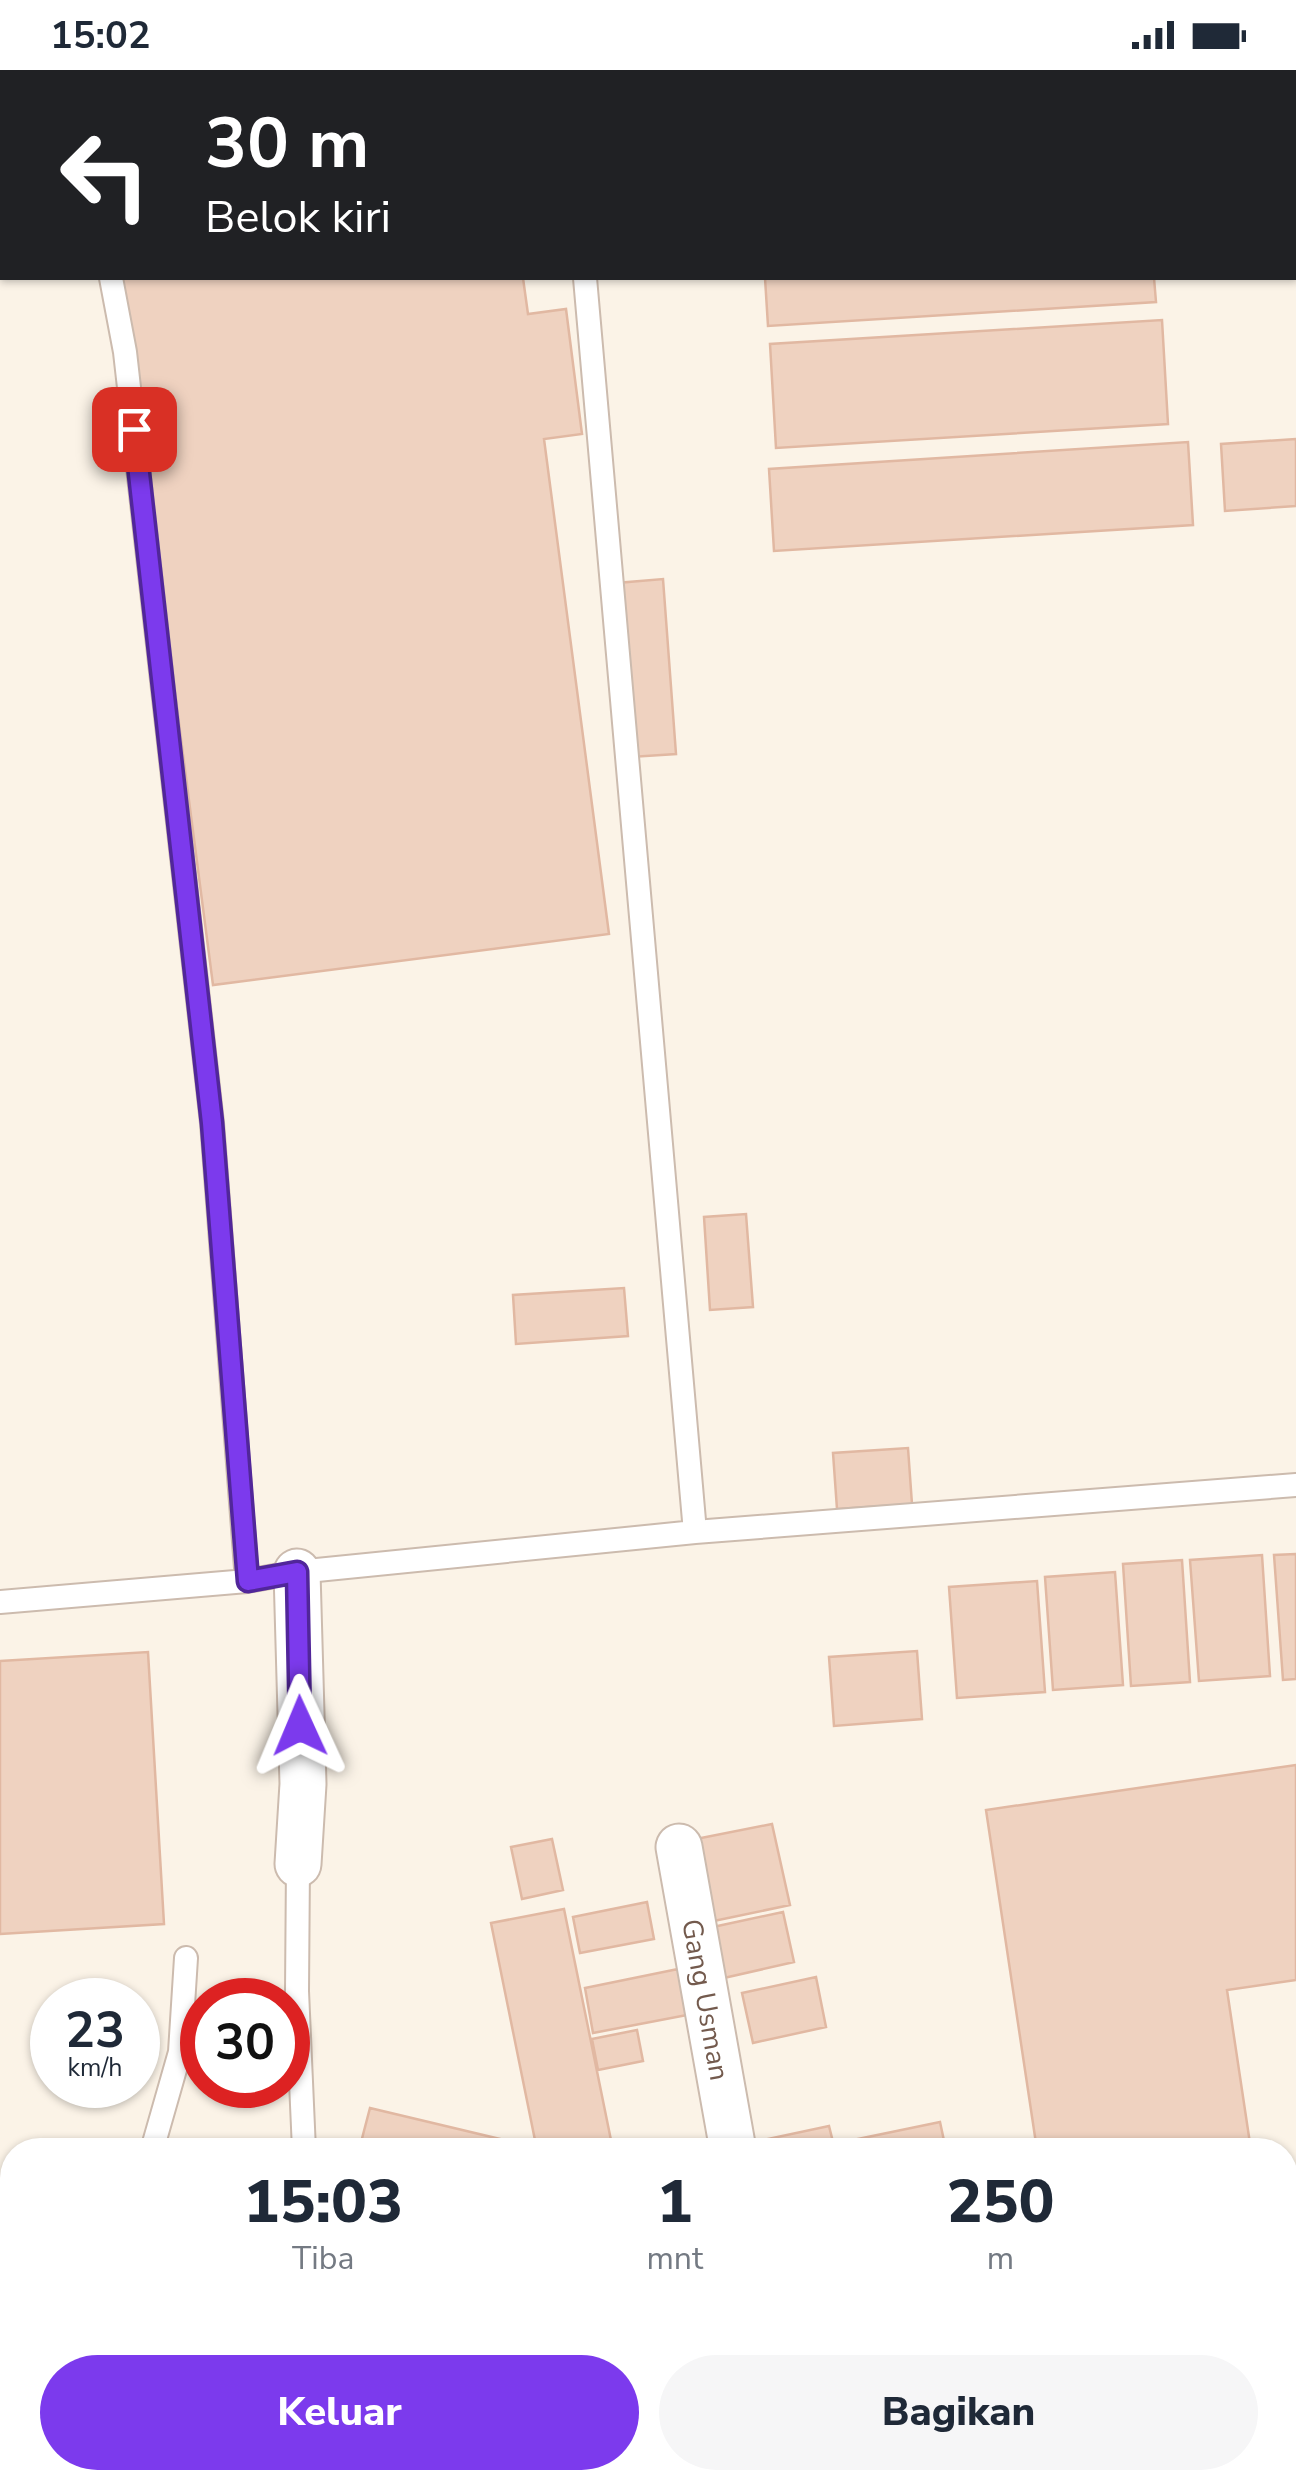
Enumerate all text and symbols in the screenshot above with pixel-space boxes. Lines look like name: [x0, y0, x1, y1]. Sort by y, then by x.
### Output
text: 15:02: [50, 10, 151, 61]
text: 30 m: [205, 96, 369, 192]
icon: left: [40, 110, 170, 240]
text: Belok kiri: [205, 187, 391, 248]
pin: [92, 387, 177, 472]
icon: arrive: [107, 402, 162, 457]
position arrow: [248, 1674, 352, 1778]
street label: Gang Usman: [672, 1916, 738, 2083]
speed limit sign: 30: [180, 1978, 310, 2108]
text: 23: [65, 1996, 125, 2065]
text: km/h: [67, 2051, 123, 2085]
text: 15:03: [243, 2161, 403, 2243]
text: 1: [657, 2161, 693, 2243]
text: 250: [947, 2161, 1055, 2243]
text: Tiba: [292, 2237, 354, 2280]
text: mnt: [646, 2237, 703, 2280]
text: m: [987, 2237, 1014, 2280]
button: Keluar: [40, 2355, 639, 2470]
button: Bagikan: [659, 2355, 1258, 2470]

